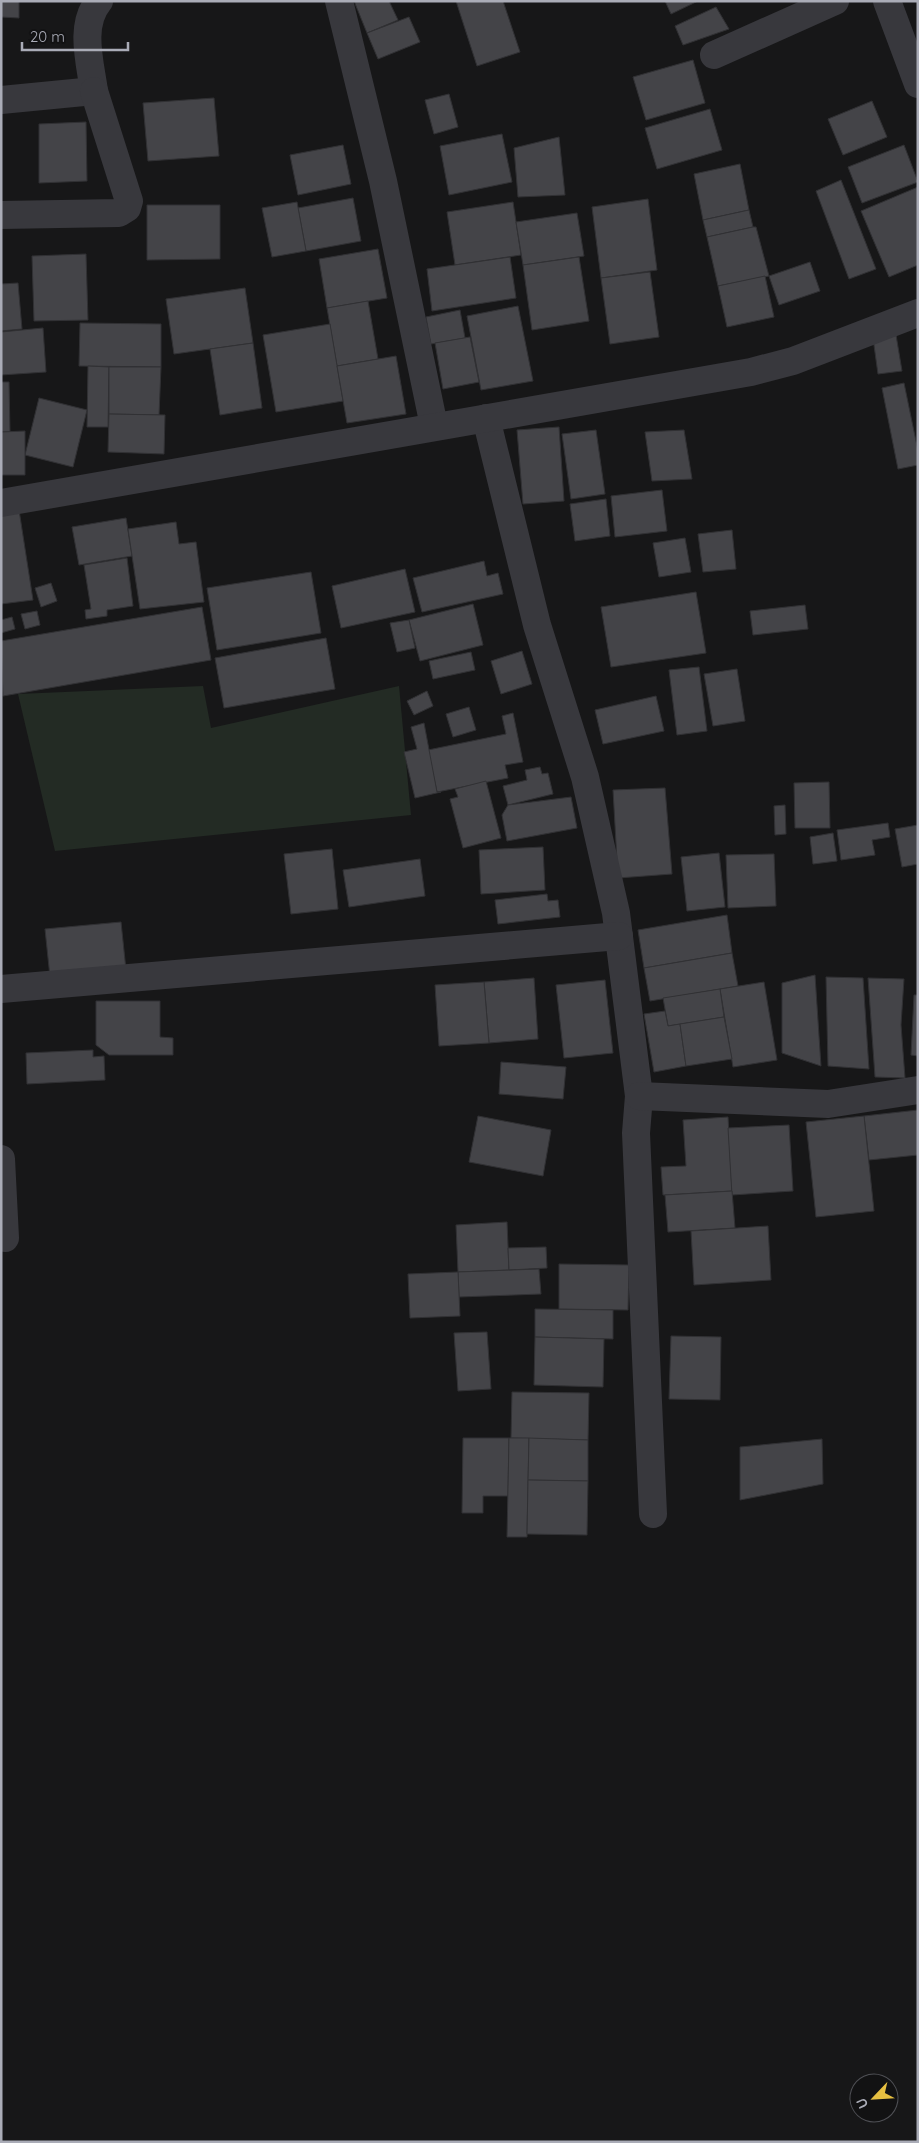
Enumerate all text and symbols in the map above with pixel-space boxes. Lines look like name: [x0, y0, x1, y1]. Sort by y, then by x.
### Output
scale bar: [22, 20, 129, 52]
text: 20 m: [30, 27, 65, 46]
north arrow: [849, 2073, 899, 2123]
text: U: [852, 2095, 872, 2112]

